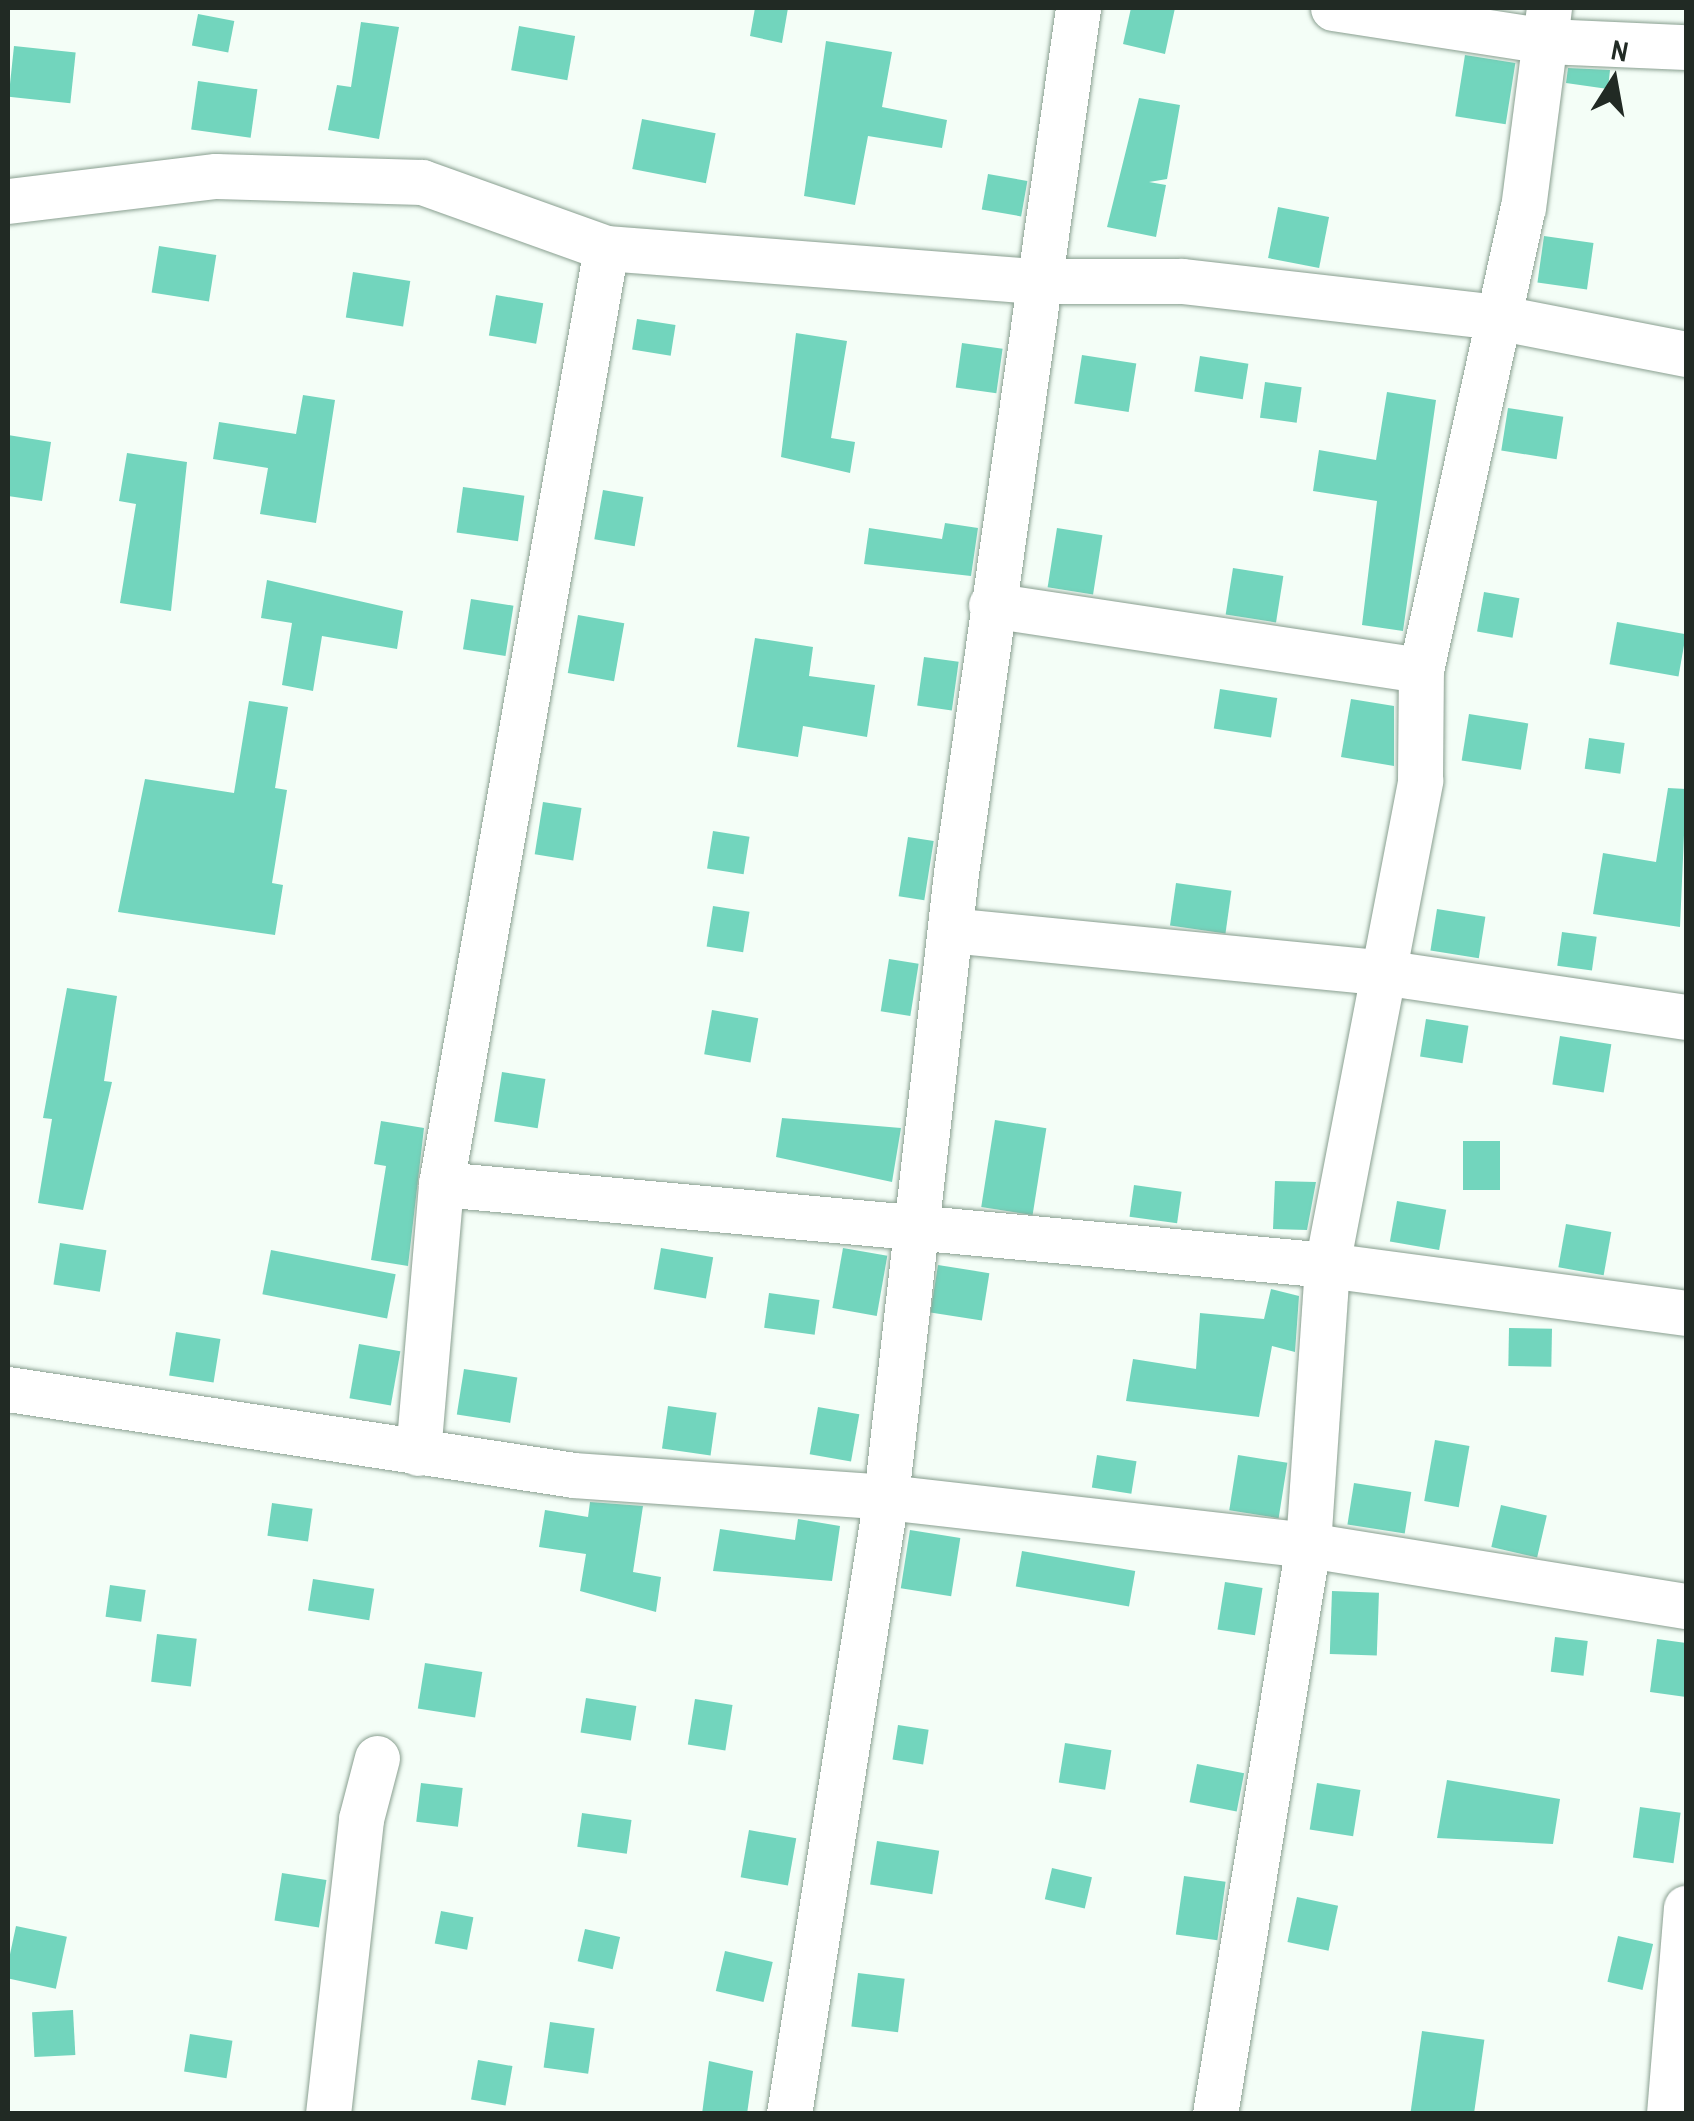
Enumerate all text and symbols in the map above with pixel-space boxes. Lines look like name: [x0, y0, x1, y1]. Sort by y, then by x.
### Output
north arrow: [1564, 30, 1664, 130]
text: N: [1608, 30, 1631, 71]

